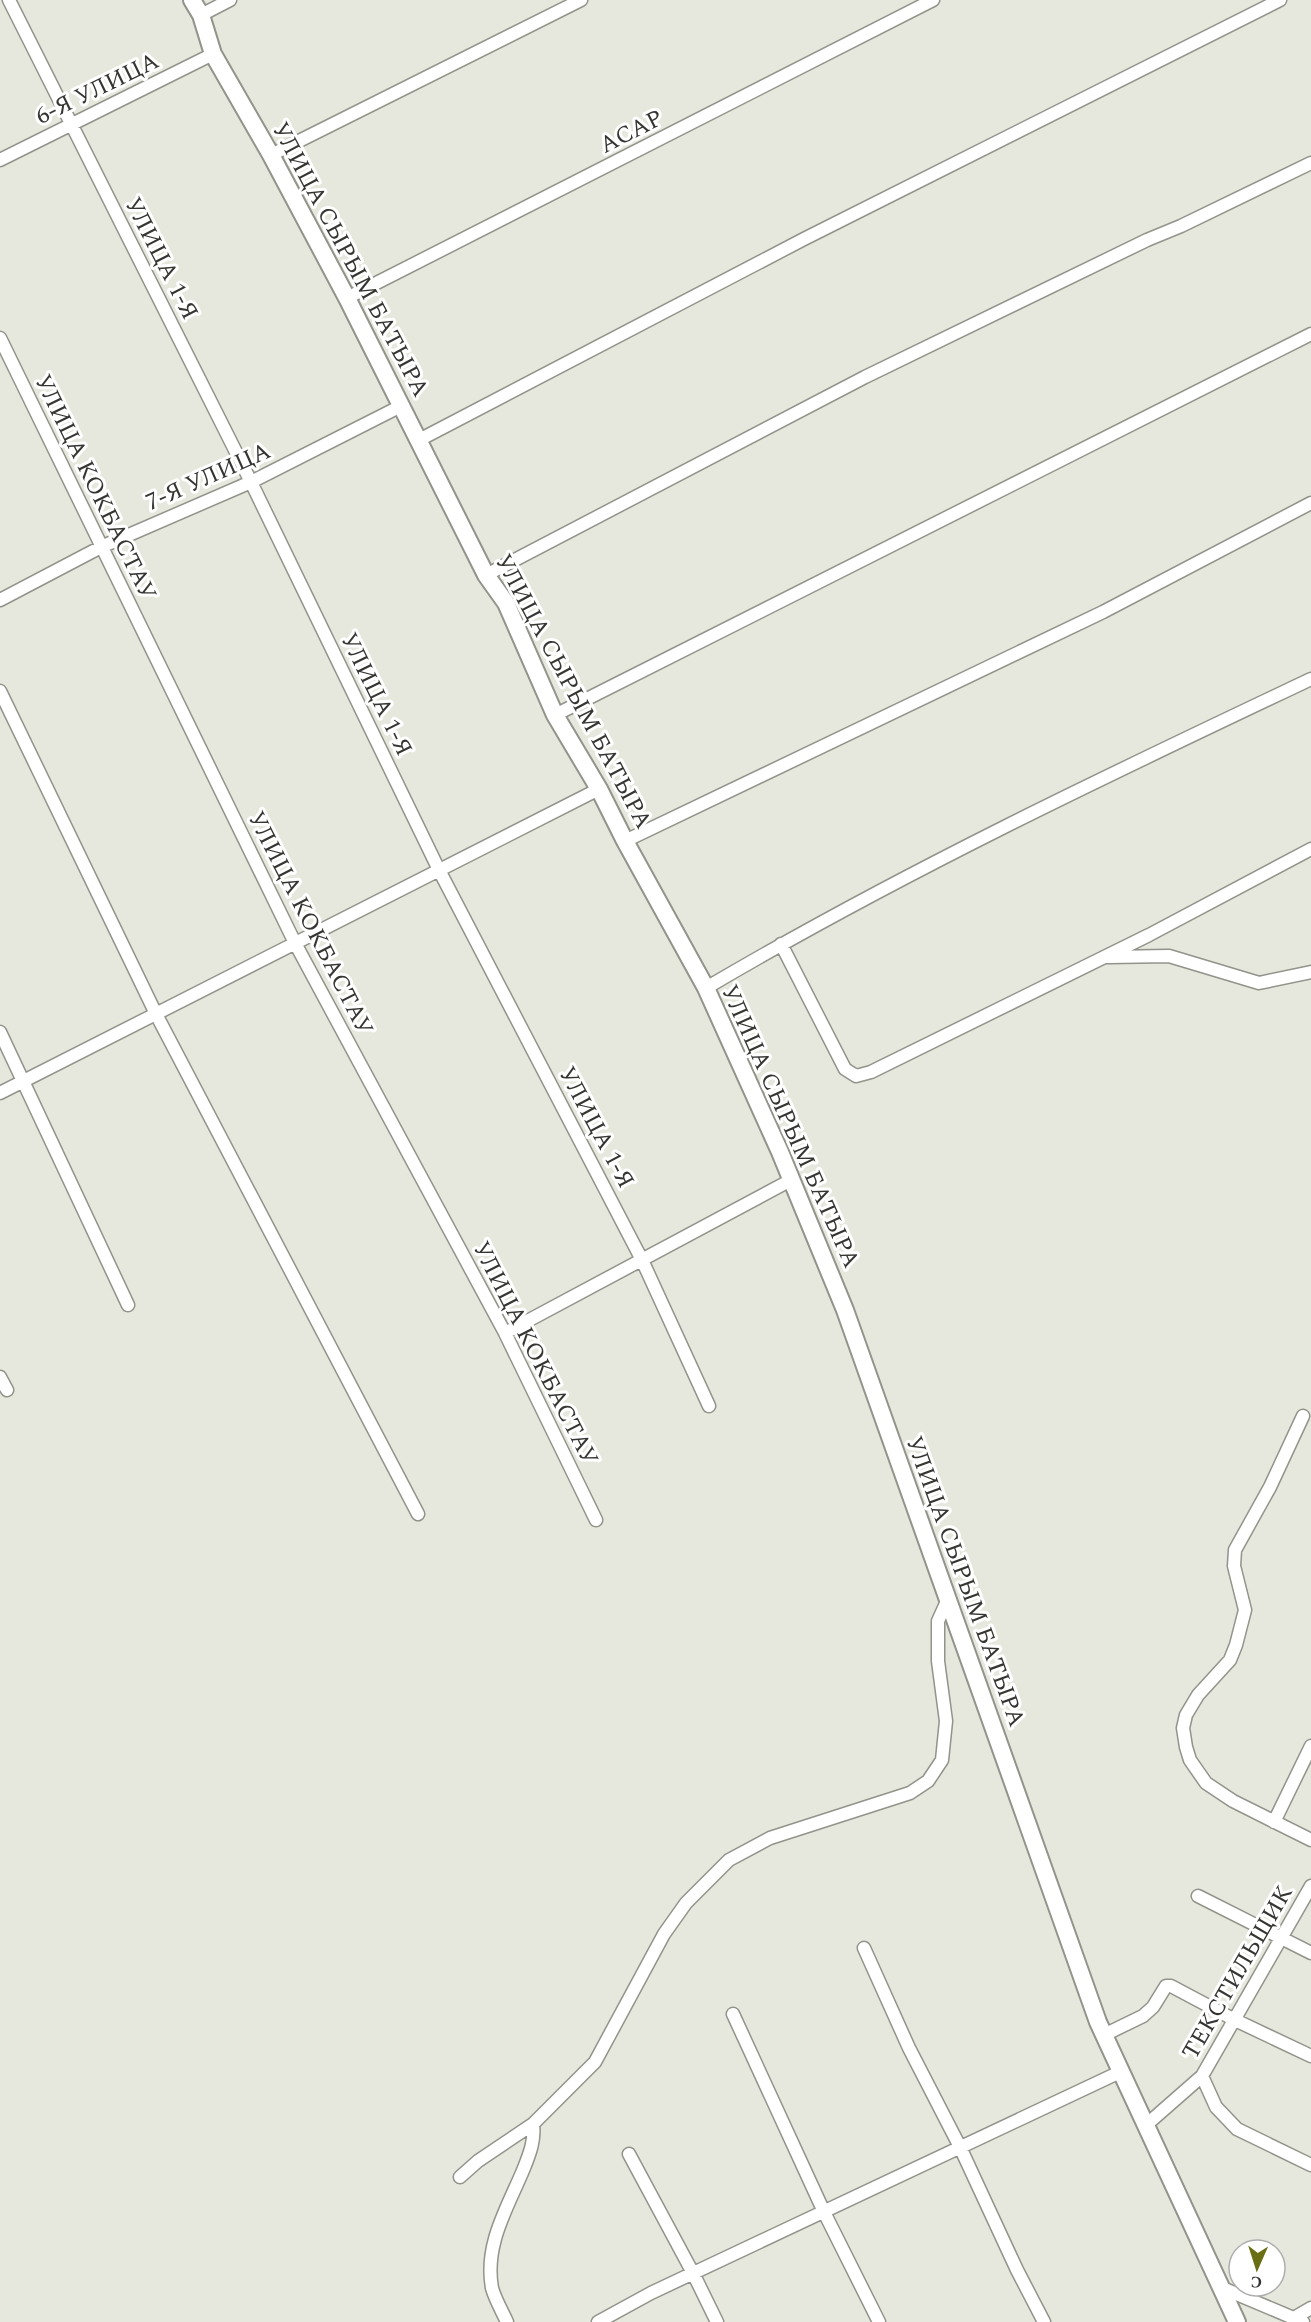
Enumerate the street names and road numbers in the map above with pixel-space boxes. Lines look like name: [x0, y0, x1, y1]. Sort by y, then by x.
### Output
street label: 6-Я УЛИЦА: [30, 43, 165, 134]
street label: АСАР: [593, 101, 670, 163]
street label: УЛИЦА СЫРЫМ БАТЫРА: [262, 115, 438, 404]
street label: УЛИЦА 1-Я: [115, 191, 207, 326]
street label: УЛИЦА КОКБАСТАУ: [25, 368, 166, 607]
street label: 7-Я УЛИЦА: [140, 433, 277, 521]
street label: УЛИЦА СЫРЫМ БАТЫРА: [485, 547, 661, 836]
street label: УЛИЦА 1-Я: [331, 627, 422, 762]
street label: УЛИЦА КОКБАСТАУ: [238, 805, 382, 1042]
street label: УЛИЦА СЫРЫМ БАТЫРА: [711, 979, 869, 1274]
street label: УЛИЦА 1-Я: [549, 1060, 643, 1195]
street label: УЛИЦА КОКБАСТАУ: [463, 1235, 607, 1472]
street label: УЛИЦА СЫРЫМ БАТЫРА: [896, 1431, 1034, 1732]
street label: ТЕКСТИЛЬЩИК: [1173, 1879, 1303, 2066]

